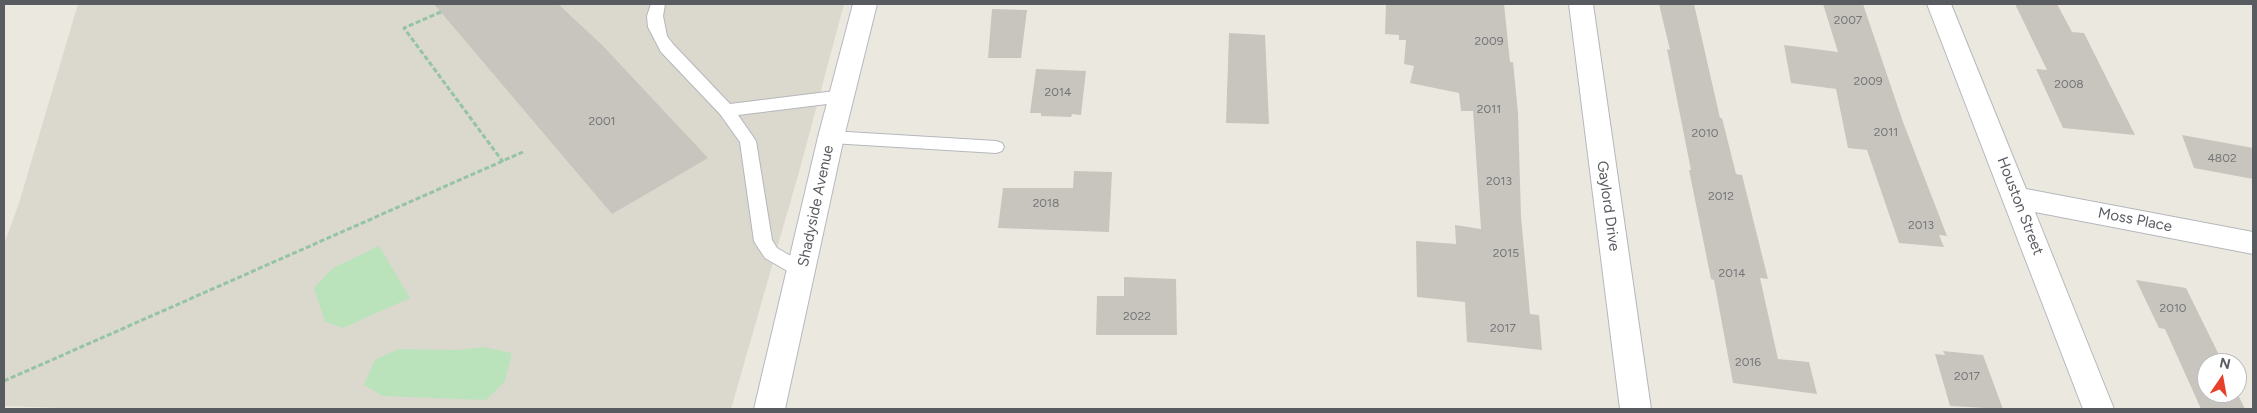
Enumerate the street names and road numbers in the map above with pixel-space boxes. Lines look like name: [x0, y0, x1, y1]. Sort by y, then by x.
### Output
street label: Shadyside Avenue: [794, 144, 838, 268]
street label: Houston Street: [1993, 154, 2047, 258]
street label: Gaylord Drive: [1593, 160, 1623, 252]
street label: Moss Place: [2096, 204, 2174, 236]

